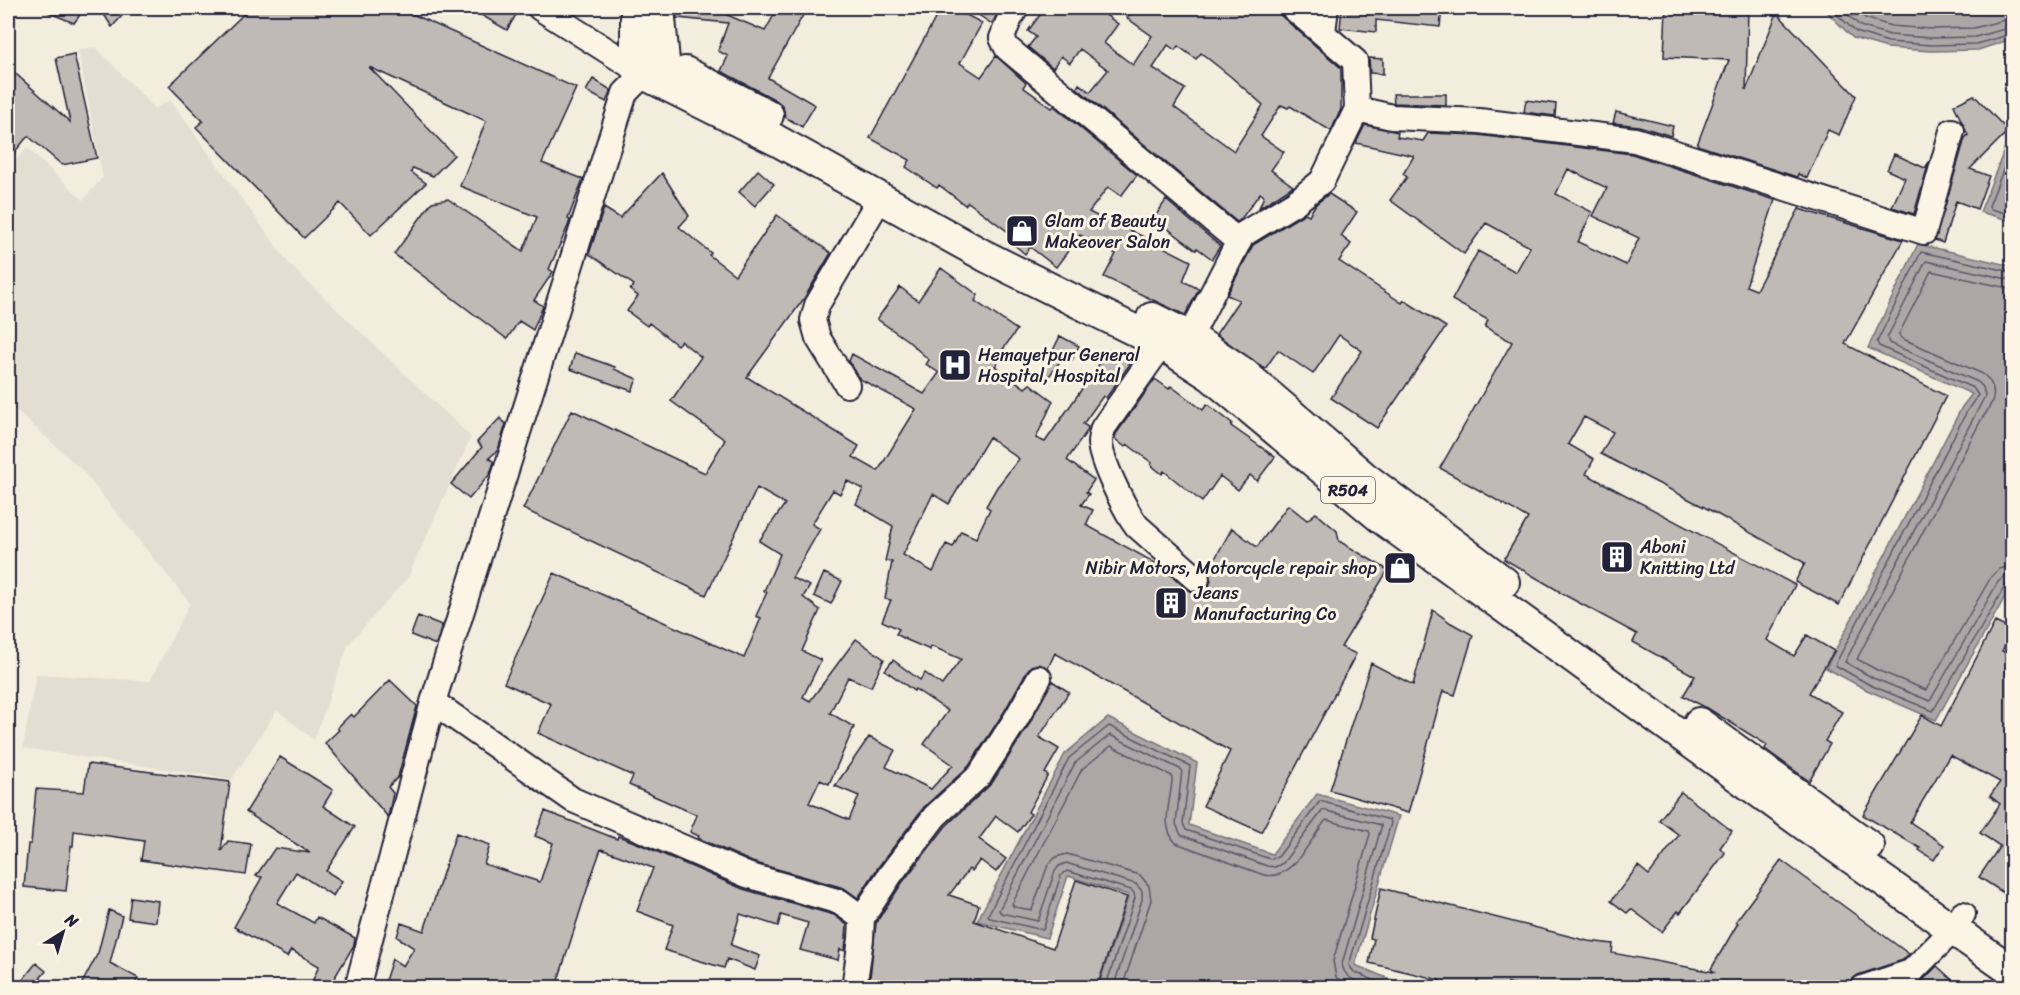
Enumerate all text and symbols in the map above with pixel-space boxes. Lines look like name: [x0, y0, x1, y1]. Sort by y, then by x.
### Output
place label: Glam of Beauty Makeover Salon: [1045, 205, 1171, 258]
shop icon: Glam of Beauty Makeover Salon: [1004, 213, 1040, 249]
place label: Hemayetpur General Hospital, Hospital: [978, 339, 1141, 392]
hospital icon: Hemayetpur General Hospital, Hospital: [937, 347, 973, 383]
road number: R504: [1321, 477, 1375, 503]
place label: Aboni Knitting Ltd: [1639, 531, 1736, 584]
building icon: Aboni Knitting Ltd: [1599, 539, 1635, 575]
shop icon: Nibir Motors, Motorcycle repair shop: [1382, 550, 1418, 586]
place label: Nibir Motors, Motorcycle repair shop: [1085, 552, 1377, 584]
place label: Jeans Manufacturing Co: [1193, 577, 1337, 630]
building icon: Jeans Manufacturing Co: [1153, 585, 1189, 621]
north arrow: [33, 902, 93, 962]
text: N: [58, 905, 86, 936]

